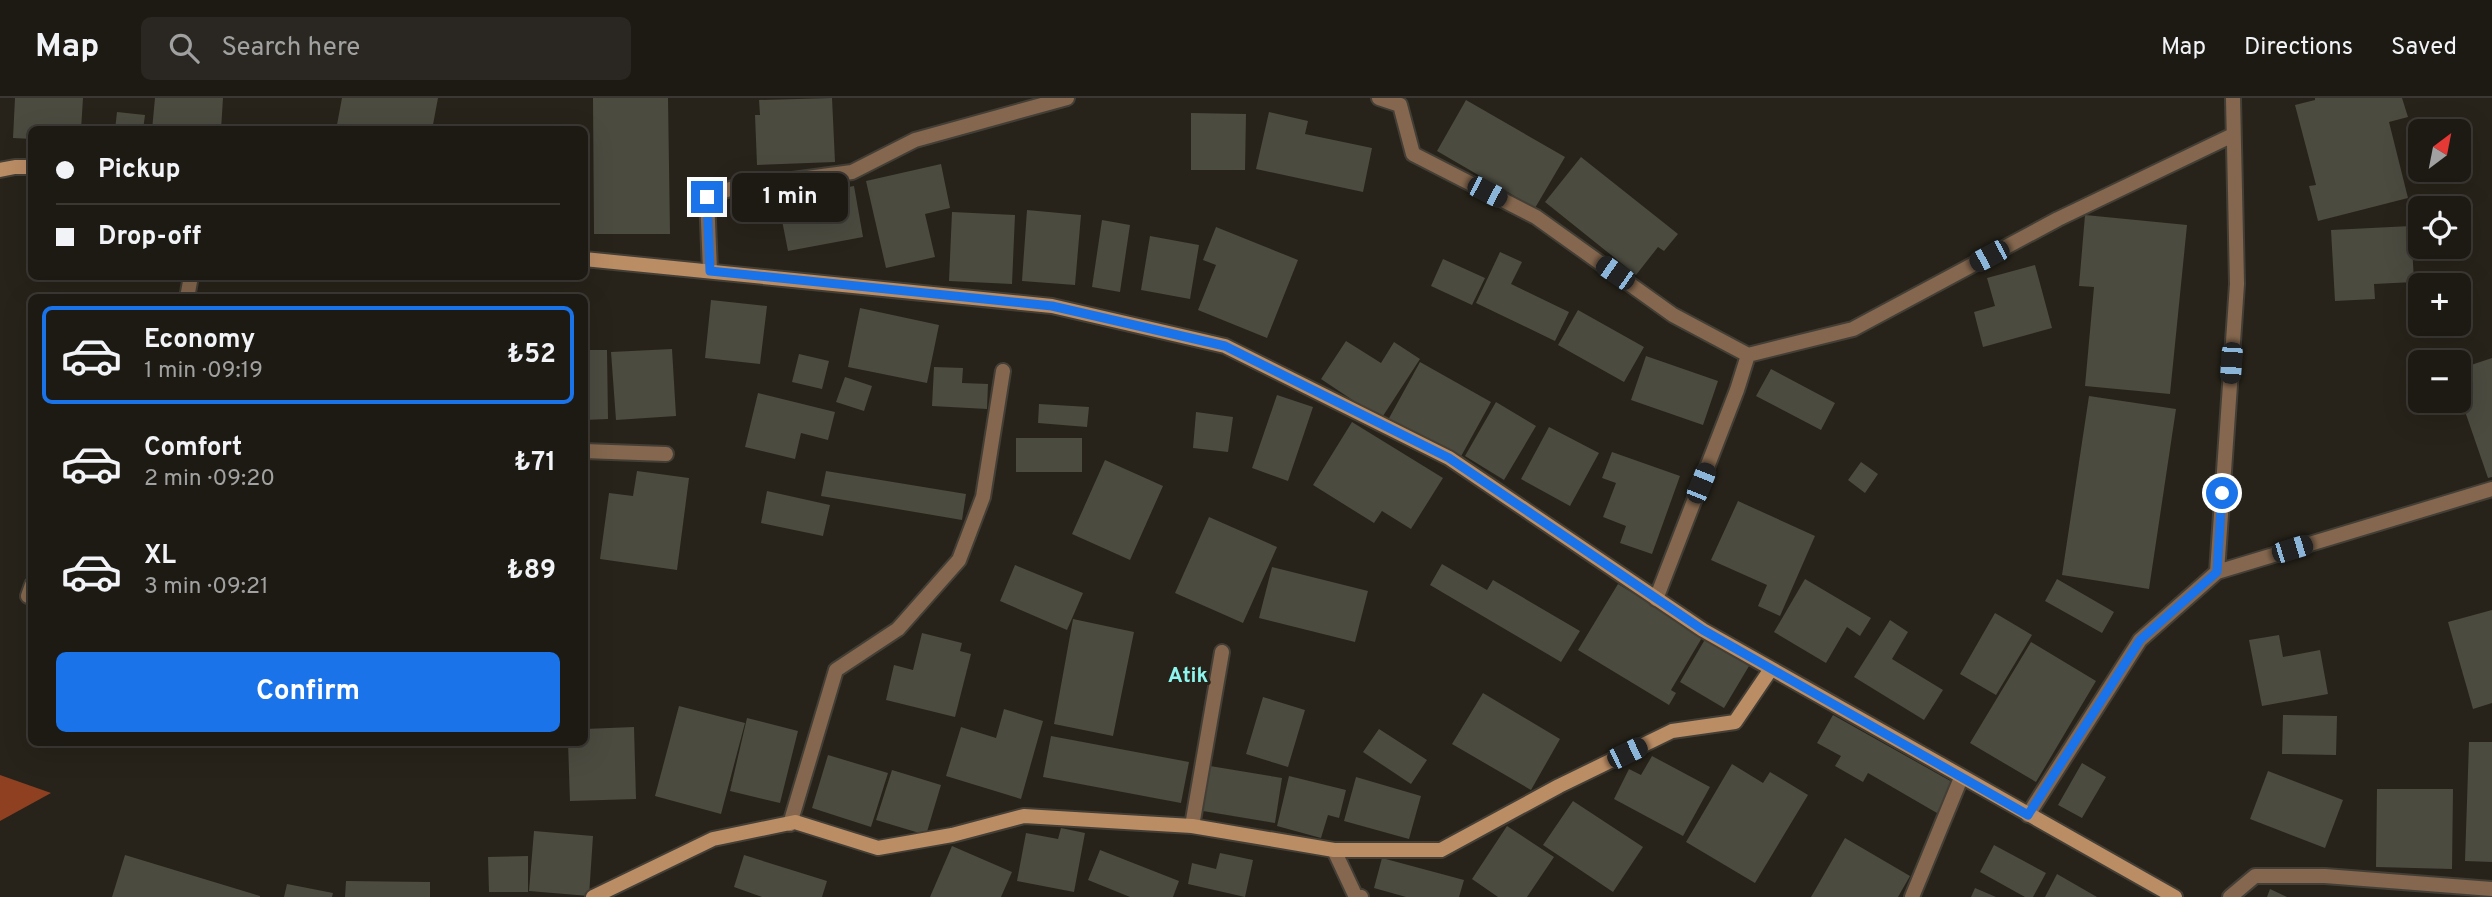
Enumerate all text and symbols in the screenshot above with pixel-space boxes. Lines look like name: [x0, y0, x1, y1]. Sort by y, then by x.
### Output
search box: [141, 17, 631, 80]
text: Map: [35, 27, 99, 69]
icon: search: [165, 29, 203, 67]
text: Search here: [221, 32, 360, 65]
text: Map: [2161, 33, 2206, 63]
text: Directions: [2244, 33, 2353, 63]
text: Saved: [2391, 33, 2457, 63]
north arrow: [2408, 119, 2471, 182]
map controls: [2408, 119, 2471, 413]
text: Pickup: [98, 154, 181, 187]
callout: 1 min: [732, 172, 847, 222]
car: [1464, 173, 1511, 211]
route end: [691, 181, 723, 213]
text: 1 min: [762, 183, 818, 212]
button: locate: [2408, 196, 2471, 259]
text: Drop-off: [98, 221, 201, 254]
car: [1966, 237, 2013, 275]
car: [1592, 252, 1639, 294]
button: +: [2408, 273, 2471, 336]
icon: car: [60, 324, 123, 387]
text: Economy: [144, 324, 255, 357]
text: ₺52: [507, 339, 556, 372]
car: [2220, 341, 2243, 385]
button: −: [2408, 350, 2471, 413]
text: 1 min · 09:19: [144, 357, 263, 386]
icon: car: [60, 432, 123, 495]
text: Comfort: [144, 432, 242, 465]
text: ₺71: [514, 447, 556, 480]
car: [1684, 460, 1719, 506]
text: 2 min · 09:20: [144, 465, 275, 494]
route start: [2206, 477, 2238, 509]
car: [2269, 533, 2316, 565]
icon: car: [60, 540, 123, 603]
text: XL: [144, 540, 176, 573]
text: ₺89: [507, 555, 556, 588]
text: 3 min · 09:21: [144, 573, 269, 602]
button: Confirm: [56, 652, 560, 732]
district label: Atik: [1168, 663, 1208, 690]
car: [1604, 734, 1651, 772]

